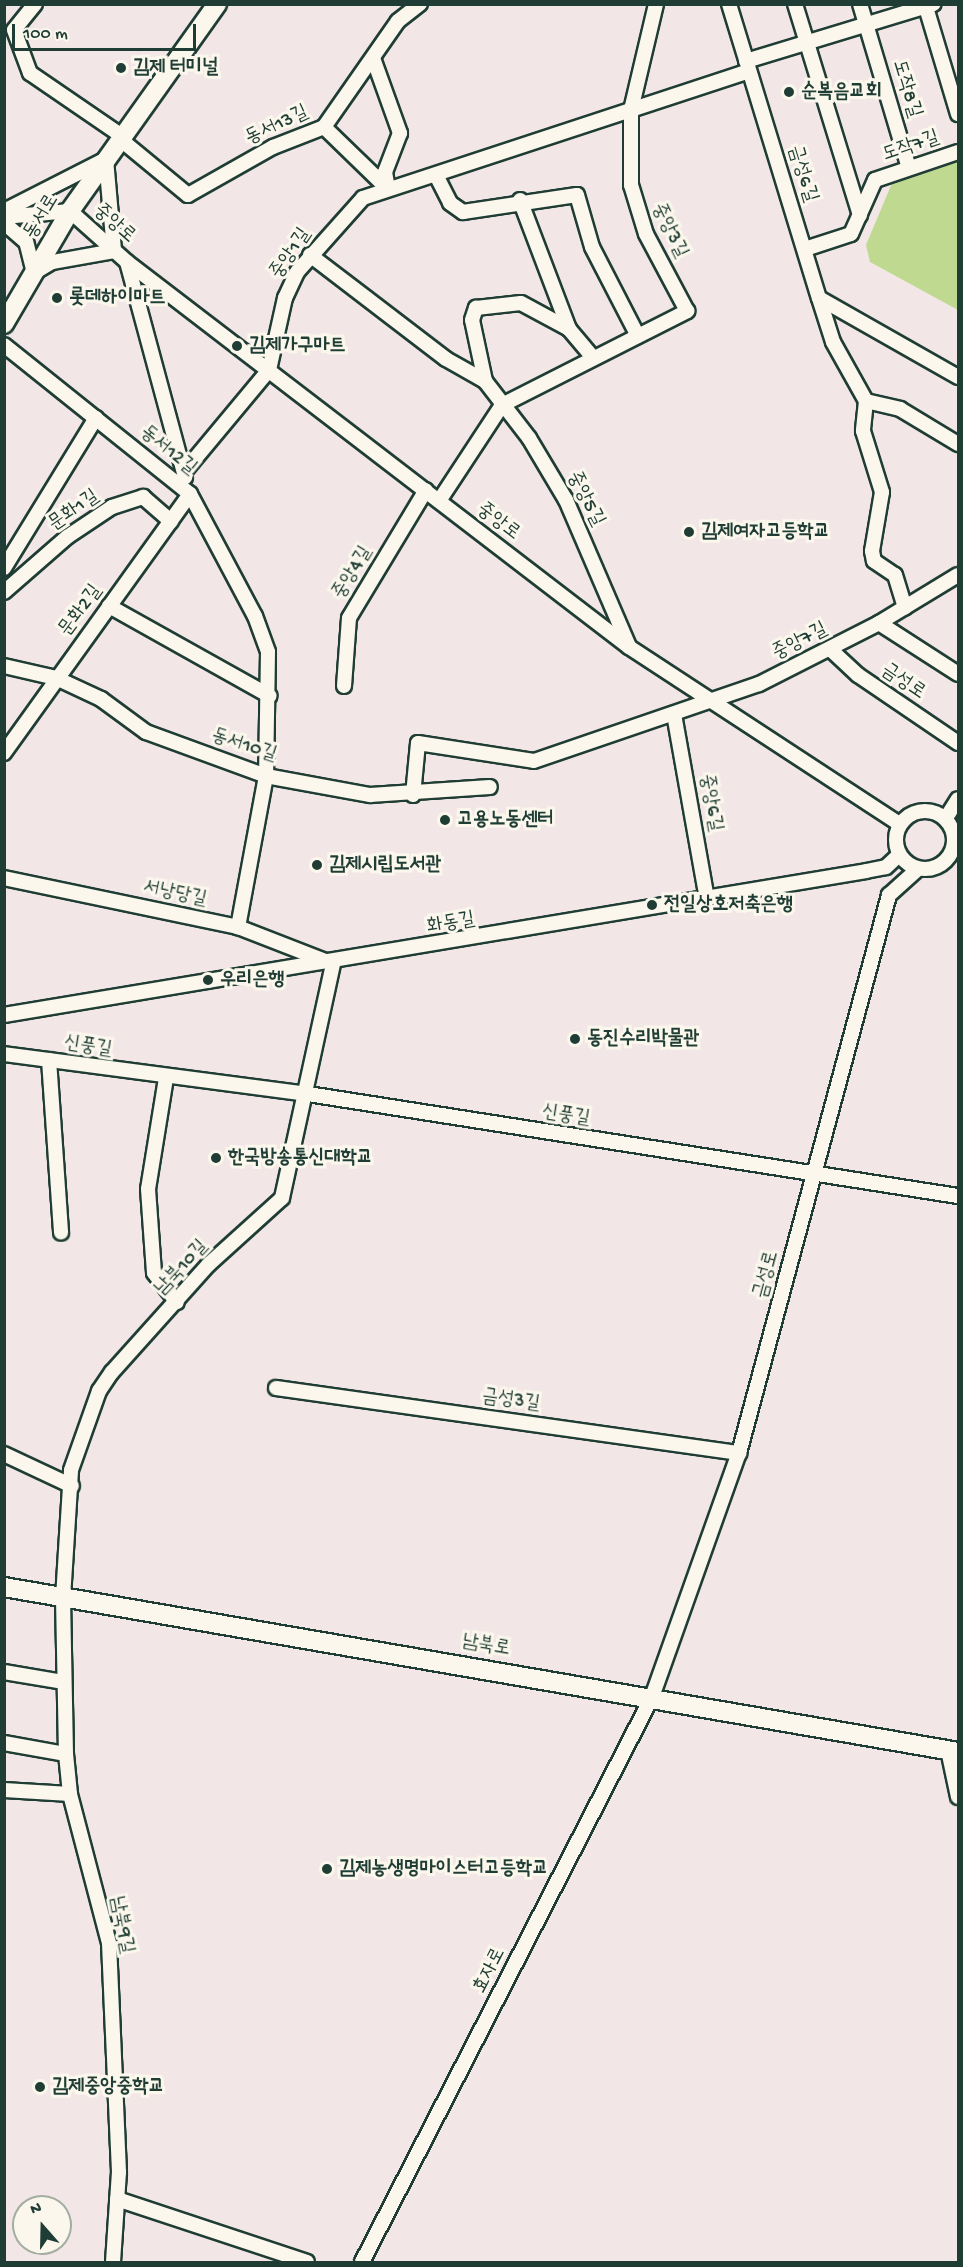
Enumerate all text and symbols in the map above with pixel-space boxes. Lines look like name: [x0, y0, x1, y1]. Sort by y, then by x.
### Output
scale bar: [15, 12, 200, 50]
text: 100 m: [23, 24, 68, 45]
place label: 김제 터미널: [133, 56, 218, 80]
street label: 도작8길: [886, 57, 926, 121]
marker: 김제 터미널: [114, 61, 128, 75]
place label: 순복음교회: [801, 80, 881, 104]
marker: 순복음교회: [782, 85, 796, 99]
street label: 동서13길: [242, 101, 312, 151]
street label: 도작7길: [879, 126, 943, 168]
street label: 금성6길: [782, 143, 822, 205]
street label: 동서로: [19, 190, 65, 244]
street label: 중앙로: [88, 199, 140, 249]
street label: 중앙3길: [645, 199, 693, 263]
street label: 중앙1길: [265, 224, 317, 284]
place label: 롯데하이마트: [69, 286, 166, 310]
marker: 롯데하이마트: [50, 291, 64, 305]
place label: 김제가구마트: [249, 334, 346, 358]
marker: 김제가구마트: [230, 339, 244, 353]
street label: 동서12길: [135, 421, 201, 481]
street label: 중앙5길: [561, 467, 609, 531]
street label: 문화1길: [44, 485, 104, 537]
street label: 중앙로: [471, 498, 525, 546]
place label: 김제여자고등학교: [701, 520, 830, 544]
marker: 김제여자고등학교: [682, 525, 696, 539]
street label: 중앙4길: [328, 542, 378, 604]
street label: 문화2길: [54, 580, 108, 642]
street label: 중앙7길: [768, 618, 832, 666]
street label: 금성로: [876, 659, 930, 705]
street label: 동서10길: [208, 724, 280, 768]
street label: 중앙6길: [693, 772, 727, 834]
place label: 고용노동센터: [457, 808, 554, 832]
marker: 고용노동센터: [438, 813, 452, 827]
place label: 김제시립도서관: [329, 853, 442, 877]
marker: 김제시립도서관: [310, 858, 324, 872]
street label: 서낭당길: [141, 876, 209, 912]
place label: 전일상호저축은행: [664, 893, 793, 917]
marker: 전일상호저축은행: [645, 898, 659, 912]
street label: 화동길: [425, 908, 477, 940]
place label: 우리은행: [220, 968, 284, 992]
marker: 우리은행: [201, 973, 215, 987]
place label: 동진수리박물관: [587, 1027, 700, 1051]
street label: 신풍길: [62, 1031, 114, 1063]
marker: 동진수리박물관: [568, 1032, 582, 1046]
street label: 신풍길: [540, 1100, 592, 1132]
place label: 한국방송통신대학교: [228, 1146, 373, 1170]
marker: 한국방송통신대학교: [209, 1151, 223, 1165]
street label: 남북10길: [150, 1235, 214, 1301]
street label: 금성로: [749, 1249, 785, 1301]
street label: 금성3길: [480, 1385, 542, 1417]
street label: 남북로: [460, 1630, 512, 1662]
place label: 김제농생명마이스터고등학교: [339, 1857, 548, 1881]
marker: 김제농생명마이스터고등학교: [320, 1862, 334, 1876]
street label: 남북9길: [104, 1894, 138, 1956]
street label: 효자로: [468, 1944, 512, 1998]
place label: 김제중앙중학교: [52, 2075, 165, 2099]
marker: 김제중앙중학교: [33, 2080, 47, 2094]
north arrow: [12, 2195, 72, 2255]
text: N: [28, 2199, 45, 2220]

